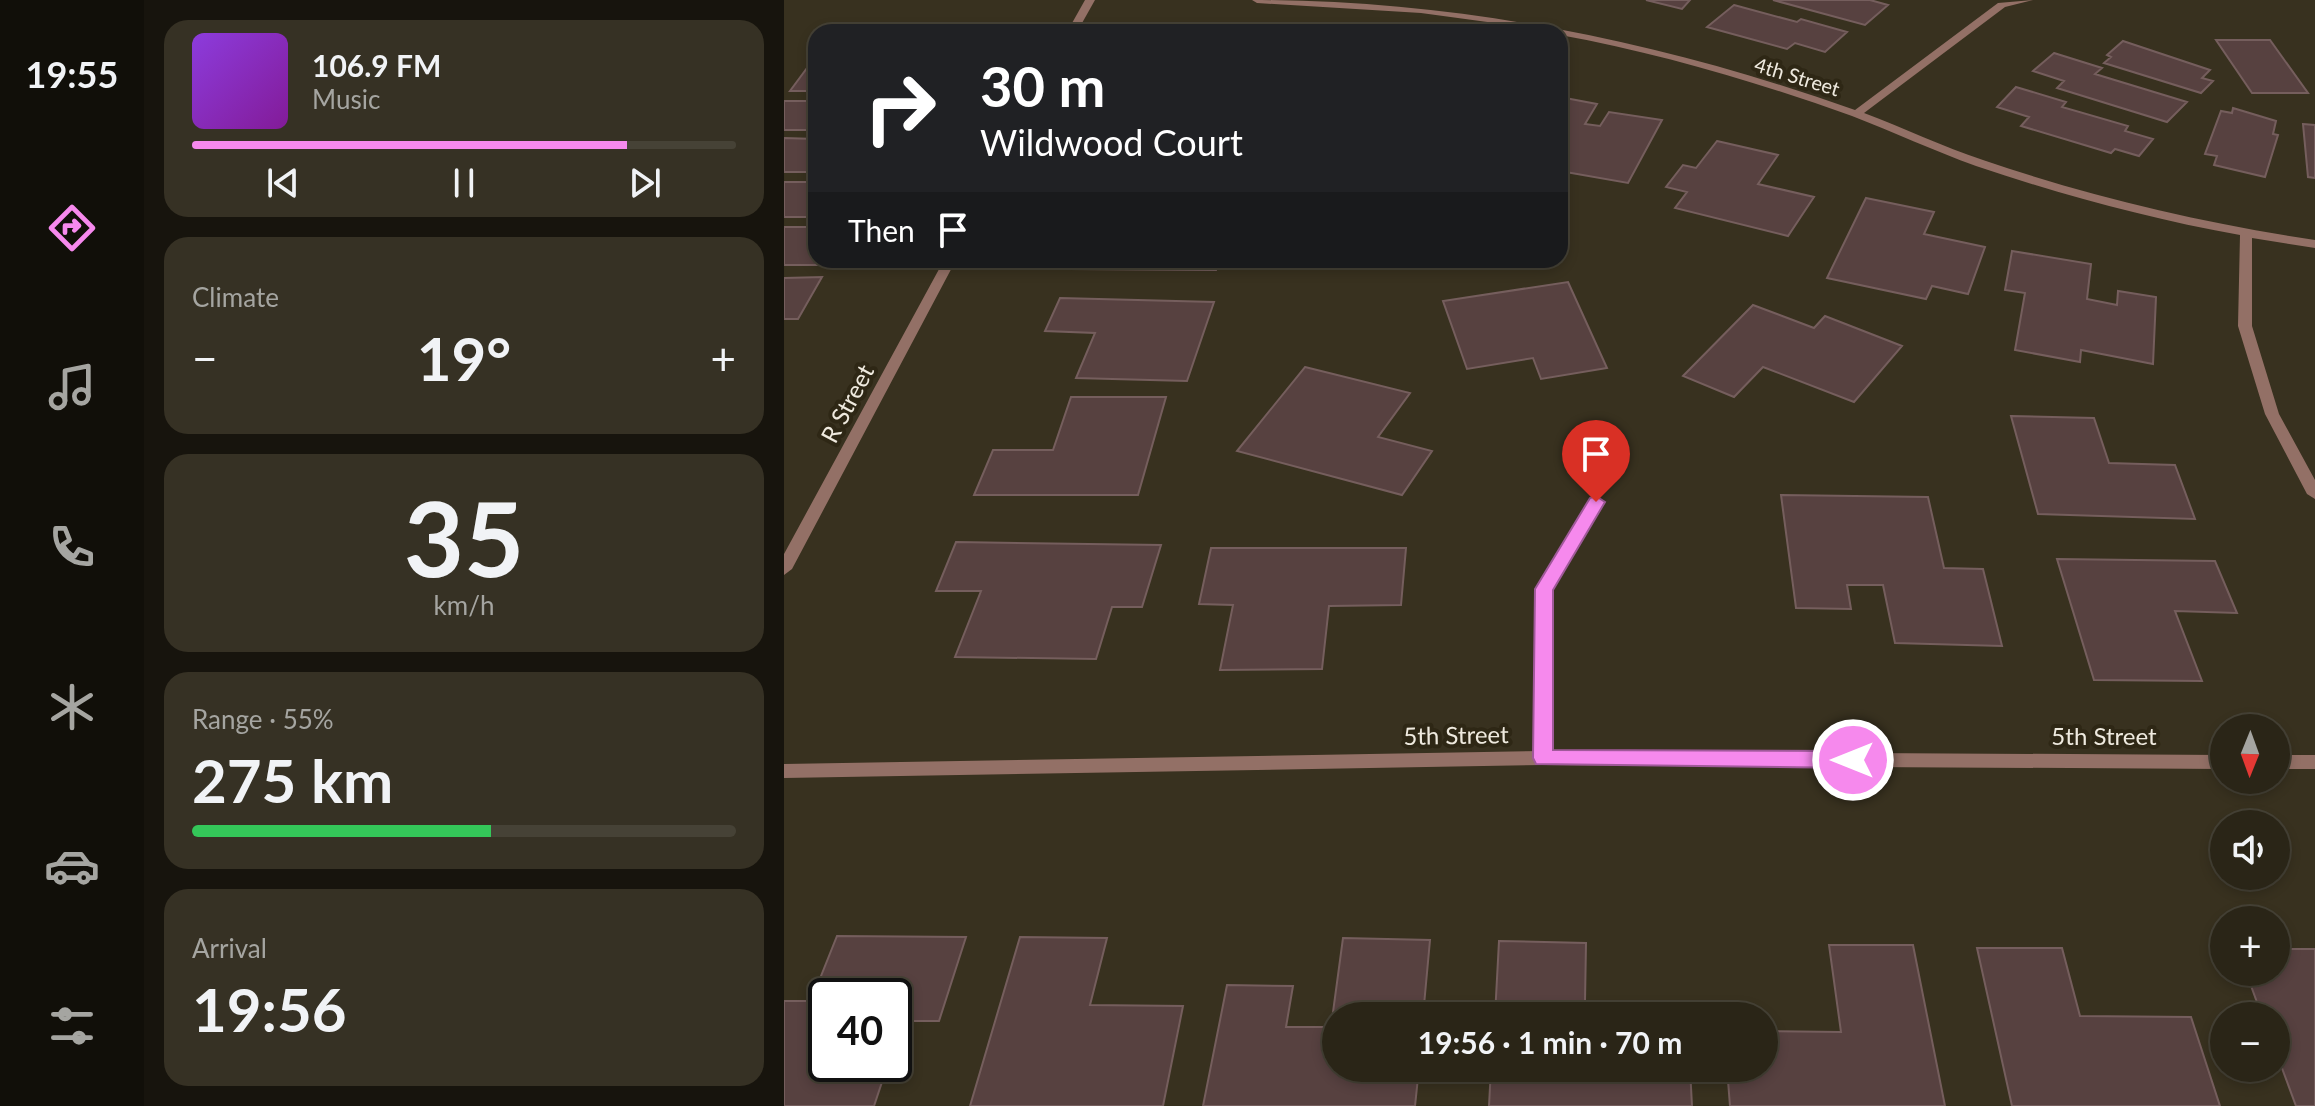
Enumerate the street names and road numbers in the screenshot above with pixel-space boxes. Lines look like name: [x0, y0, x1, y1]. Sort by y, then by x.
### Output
street label: 4th Street: [1752, 52, 1843, 100]
street label: R Street: [814, 359, 879, 447]
street label: 5th Street: [1403, 719, 1509, 750]
street label: 5th Street: [2051, 721, 2157, 750]

